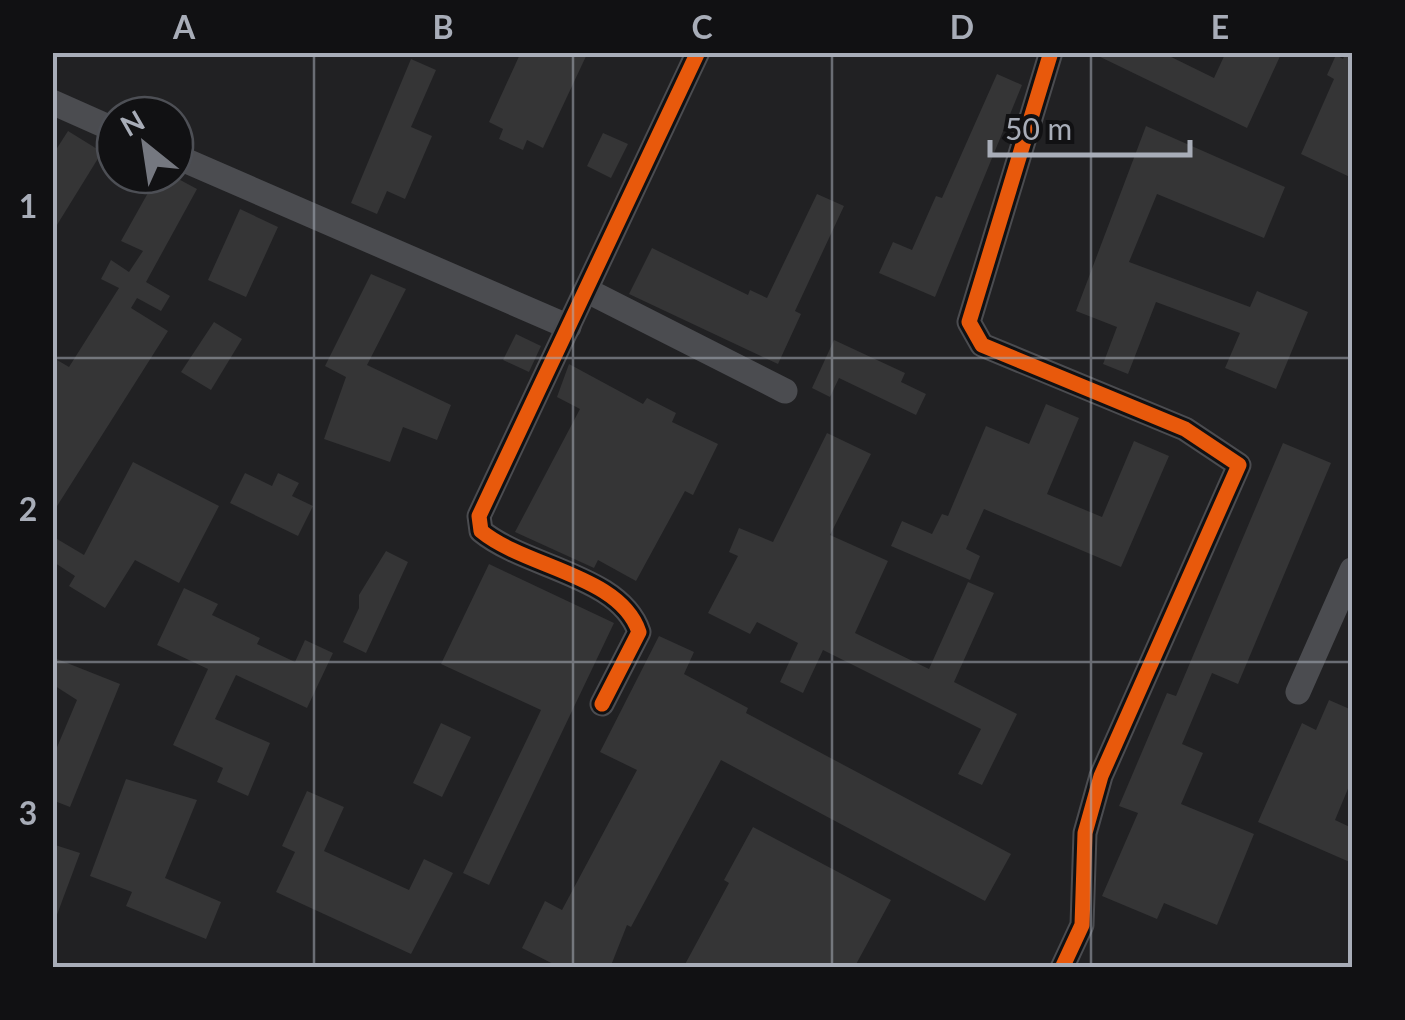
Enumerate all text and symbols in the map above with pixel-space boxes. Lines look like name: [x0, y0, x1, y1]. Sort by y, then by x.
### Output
text: A: [172, 7, 196, 46]
text: B: [432, 7, 454, 46]
text: C: [691, 7, 713, 46]
text: D: [950, 7, 974, 46]
text: E: [1211, 7, 1229, 46]
north arrow: [95, 95, 195, 195]
scale bar: [990, 95, 1190, 157]
text: N: [114, 102, 150, 143]
text: 50 m: [1005, 110, 1072, 146]
text: 1: [19, 186, 37, 225]
text: 2: [19, 489, 37, 528]
text: 3: [19, 793, 37, 832]

